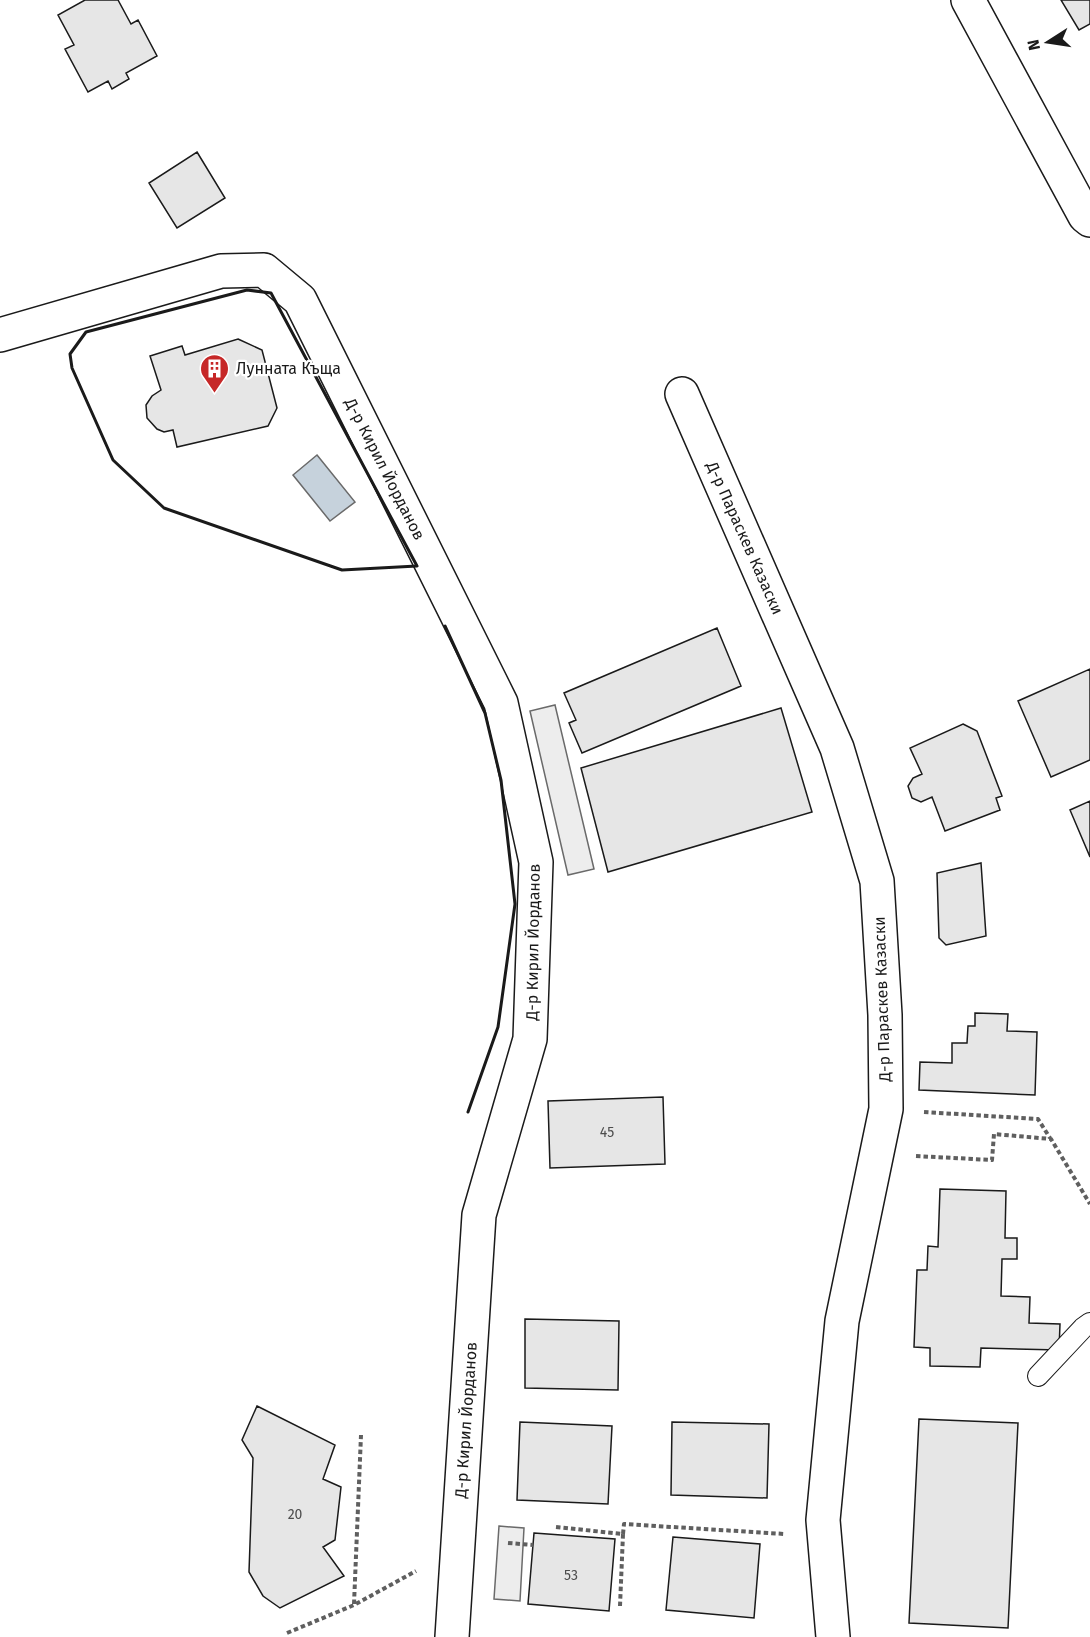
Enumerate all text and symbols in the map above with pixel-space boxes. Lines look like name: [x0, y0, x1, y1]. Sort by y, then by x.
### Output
north arrow: [1018, 12, 1078, 72]
text: N: [1023, 38, 1044, 52]
building icon: Лунната Къща: [199, 352, 231, 394]
place label: Лунната Къща: [236, 359, 341, 378]
street label: Д-р Кирил Йорданов: [341, 394, 429, 543]
street label: Д-р Параскев Казаски: [702, 458, 787, 617]
street label: Д-р Кирил Йорданов: [522, 864, 544, 1021]
street label: Д-р Параскев Казаски: [870, 916, 894, 1083]
house number: 45: [600, 1124, 614, 1141]
street label: Д-р Кирил Йорданов: [451, 1341, 481, 1500]
house number: 20: [288, 1506, 303, 1523]
house number: 53: [564, 1567, 578, 1584]

